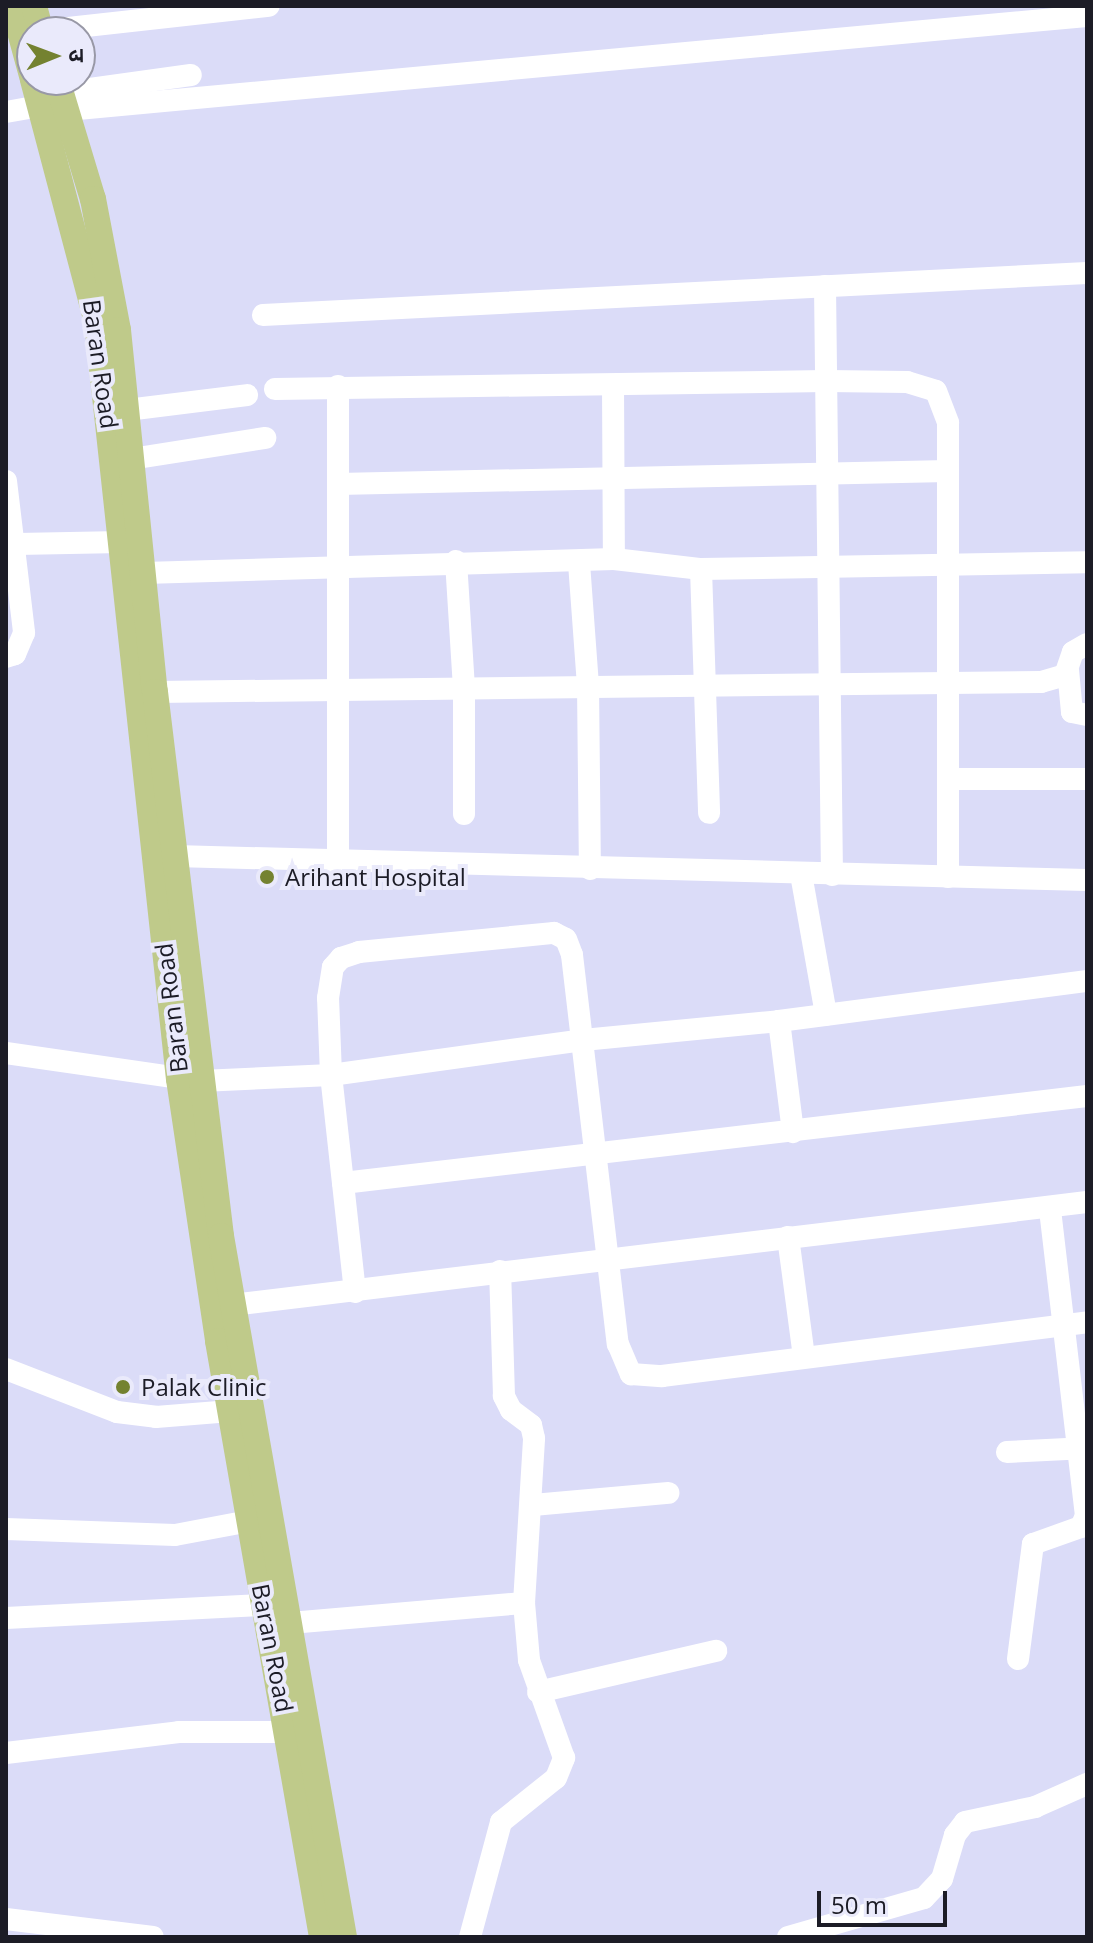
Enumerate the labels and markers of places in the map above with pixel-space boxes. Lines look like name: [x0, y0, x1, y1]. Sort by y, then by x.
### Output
place label: Arihant Hospital: [285, 863, 466, 891]
marker: Arihant Hospital: [256, 866, 278, 888]
place label: Palak Clinic: [141, 1373, 267, 1401]
marker: Palak Clinic: [112, 1376, 134, 1398]

